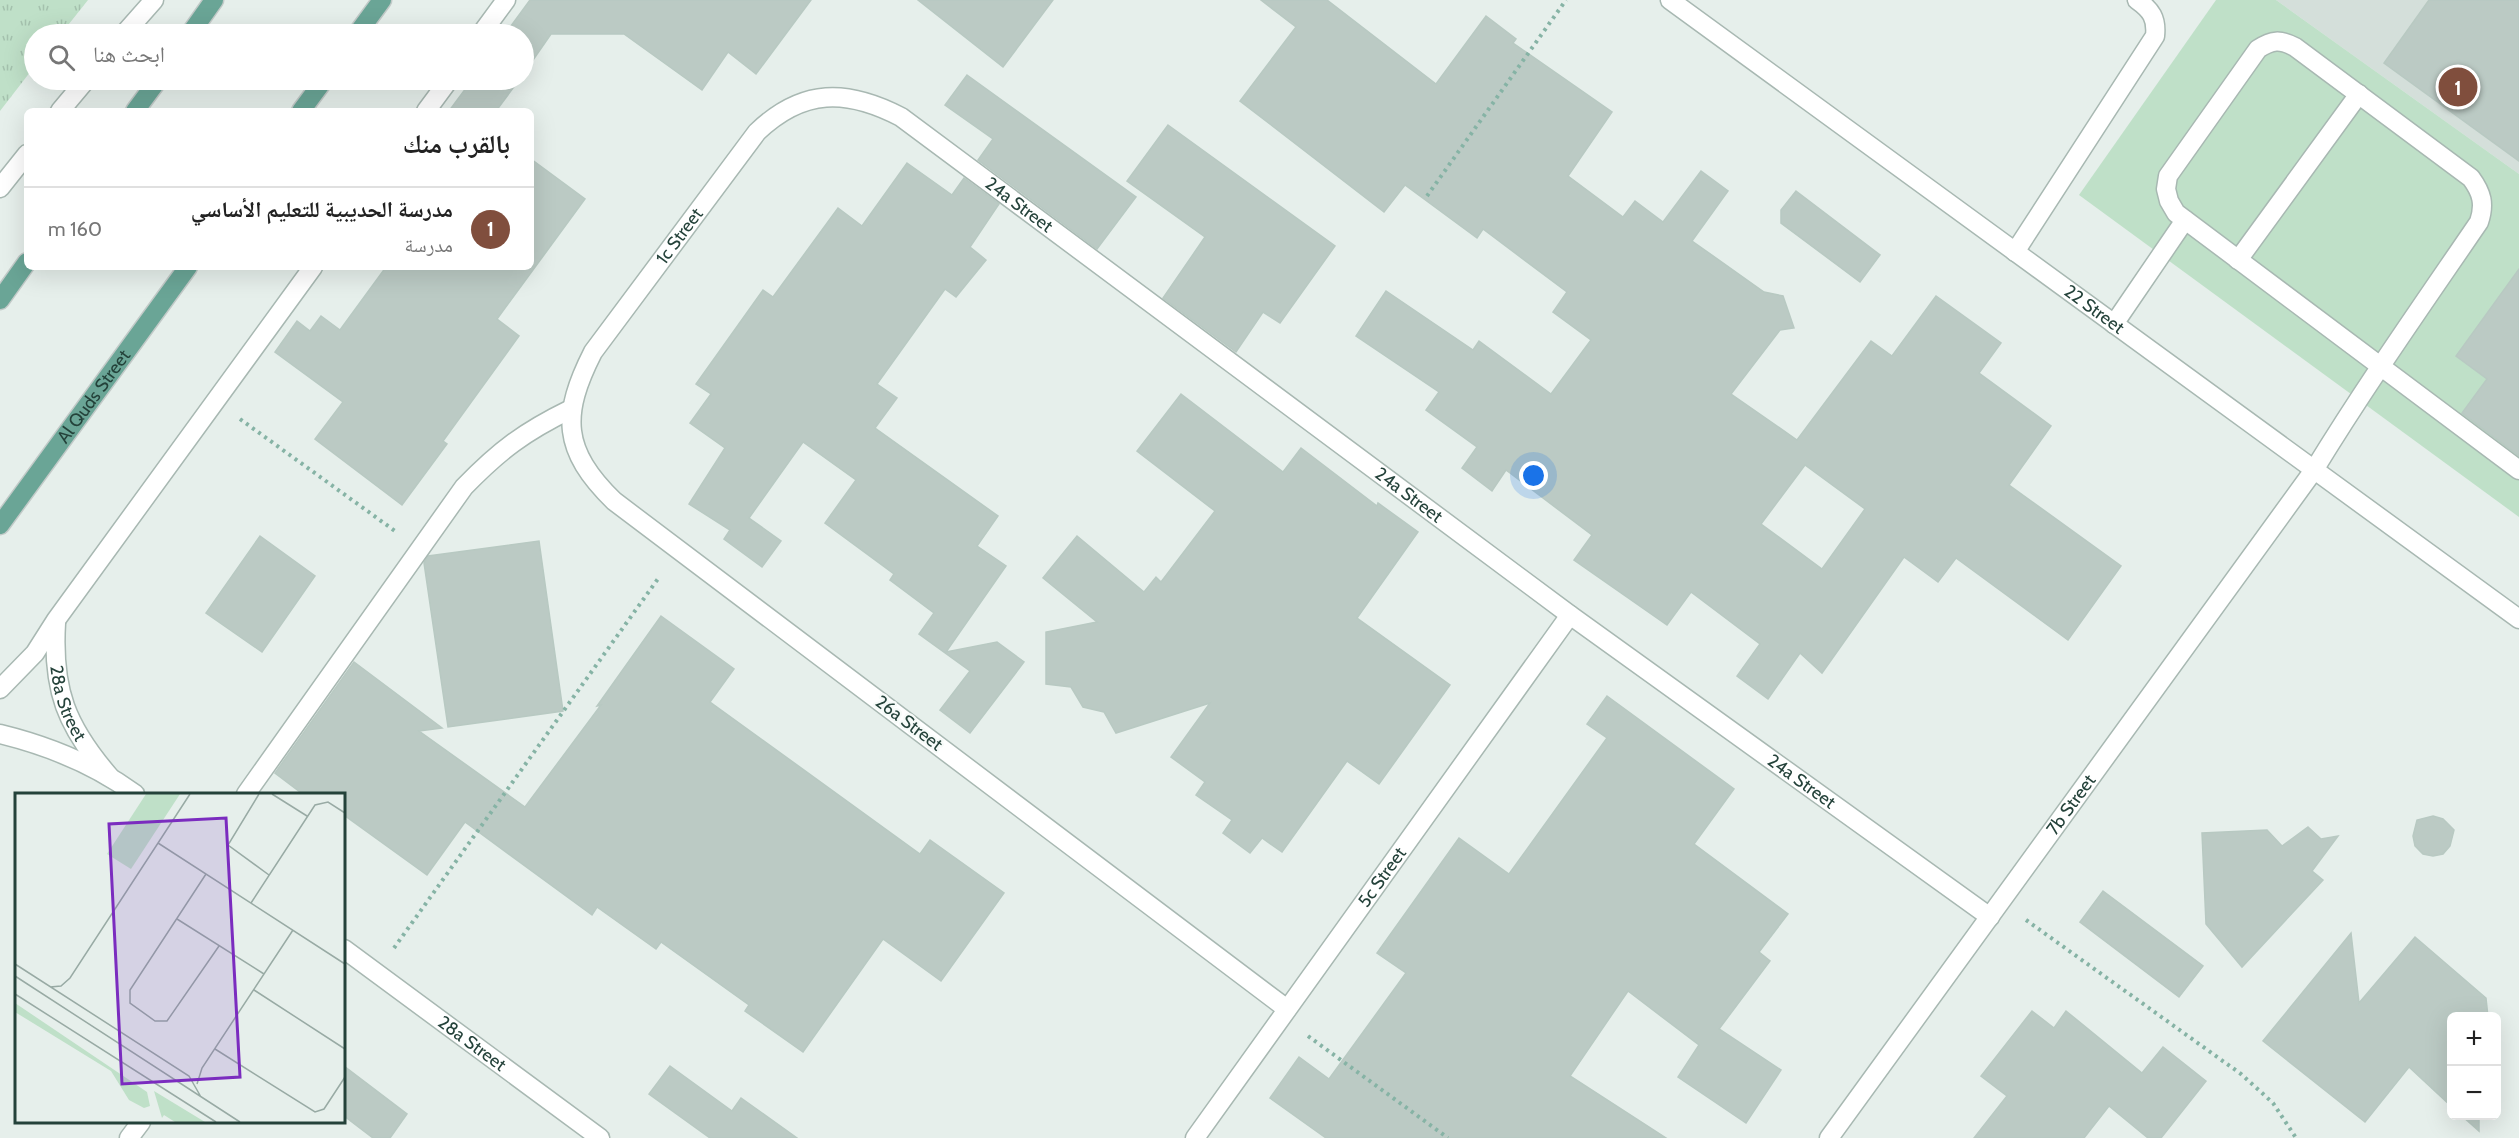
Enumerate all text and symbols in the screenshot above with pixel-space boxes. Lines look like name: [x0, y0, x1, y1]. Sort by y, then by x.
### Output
search box: [24, 24, 534, 90]
icon: search: [45, 41, 78, 74]
text: ابحث هنا: [93, 41, 165, 68]
pin: 1: [2438, 64, 2478, 110]
text: بالقرب منك: [403, 128, 510, 160]
street label: 24a Street: [981, 172, 1057, 237]
text: مدرسة الحديبية للتعليم الأساسي: [191, 196, 453, 223]
street label: 1c Street: [651, 204, 708, 268]
text: 160 m: [48, 217, 102, 241]
text: 1: [487, 217, 494, 241]
text: مدرسة: [404, 233, 453, 257]
street label: 22 Street: [2060, 280, 2129, 339]
street label: Al Quds Street: [52, 345, 135, 448]
your location: [1519, 461, 1548, 490]
street label: 24a Street: [1371, 463, 1447, 527]
street label: 28a Street: [45, 664, 91, 745]
street label: 26a Street: [871, 691, 947, 755]
street label: 24a Street: [1763, 749, 1840, 813]
street label: 7b Street: [2042, 770, 2100, 839]
inset map: [15, 793, 345, 1123]
street label: 5c Street: [1353, 843, 1411, 911]
street label: 28a Street: [433, 1011, 510, 1076]
map controls: [2447, 1012, 2501, 1120]
button: +: [2447, 1012, 2501, 1066]
button: −: [2447, 1066, 2501, 1120]

